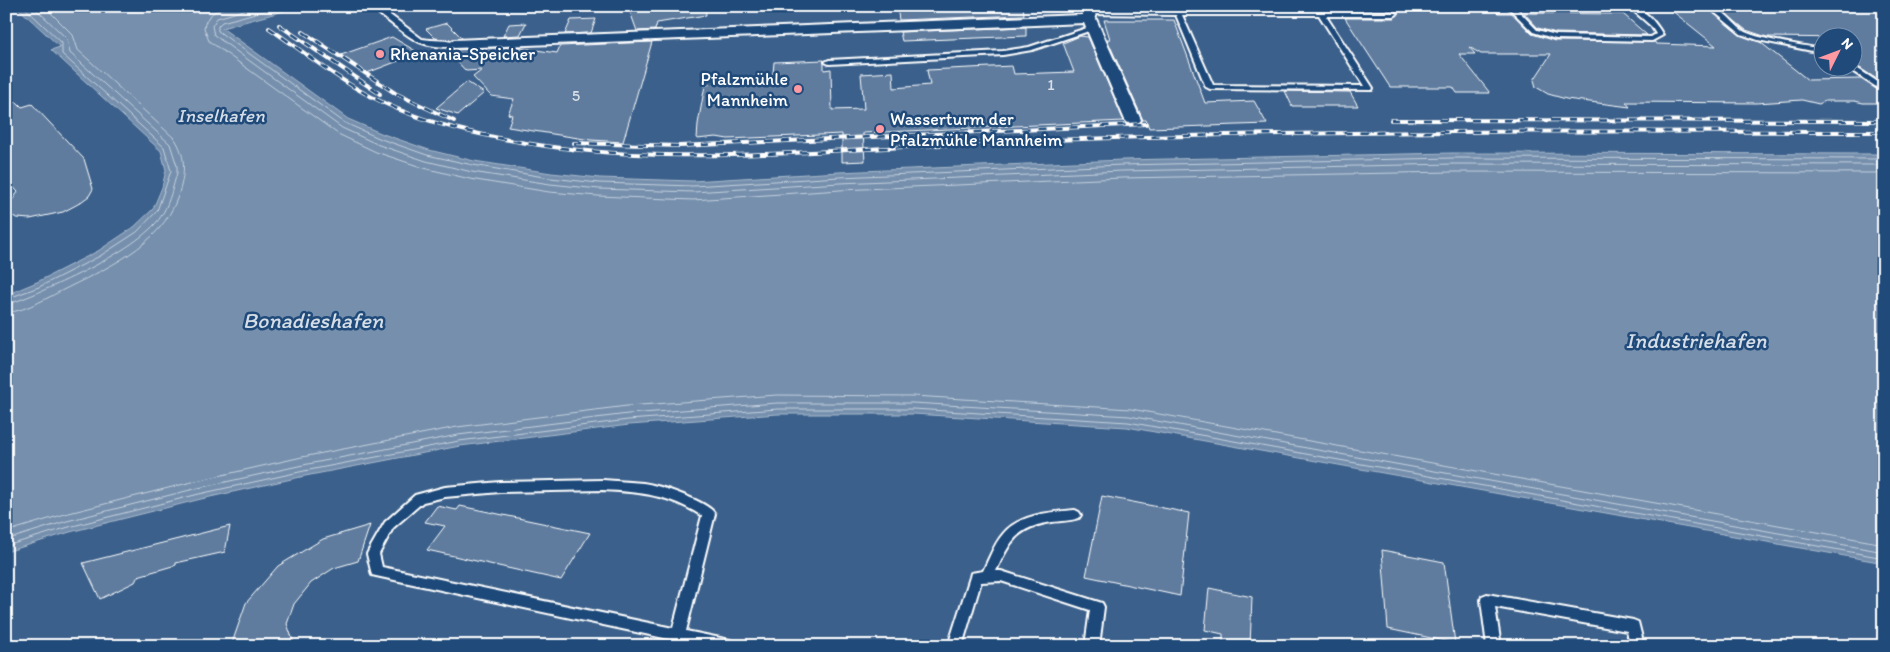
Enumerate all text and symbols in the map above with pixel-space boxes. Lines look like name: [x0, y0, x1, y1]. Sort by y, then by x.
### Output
north arrow: [1812, 28, 1862, 78]
text: N: [1838, 34, 1857, 53]
place label: Rhenania-Speicher: [390, 43, 536, 65]
marker: Rhenania-Speicher: [374, 48, 386, 60]
place label: Pfalzmühle Mannheim: [701, 68, 788, 111]
house number: 1: [1047, 75, 1055, 94]
marker: Pfalzmühle Mannheim: [792, 83, 804, 95]
house number: 5: [572, 86, 580, 105]
water label: Inselhafen: [177, 104, 265, 127]
place label: Wasserturm der Pfalzmühle Mannheim: [890, 108, 1062, 151]
marker: Wasserturm der Pfalzmühle Mannheim: [874, 123, 886, 135]
water label: Bonadieshafen: [243, 307, 384, 334]
water label: Industriehafen: [1626, 327, 1767, 354]

